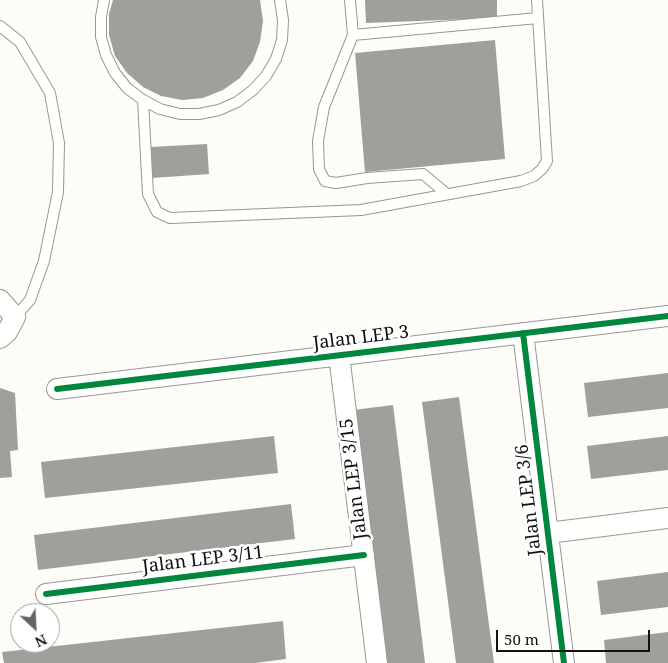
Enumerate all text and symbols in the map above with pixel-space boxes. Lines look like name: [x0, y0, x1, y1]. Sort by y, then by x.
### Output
street label: Jalan LEP 3: [312, 321, 410, 355]
street label: Jalan LEP 3/15: [336, 417, 372, 541]
street label: Jalan LEP 3/6: [511, 443, 547, 557]
street label: Jalan LEP 3/11: [141, 542, 265, 578]
north arrow: [10, 603, 60, 653]
scale bar: [498, 620, 652, 652]
text: 50 m: [504, 629, 539, 649]
text: N: [32, 630, 50, 652]

